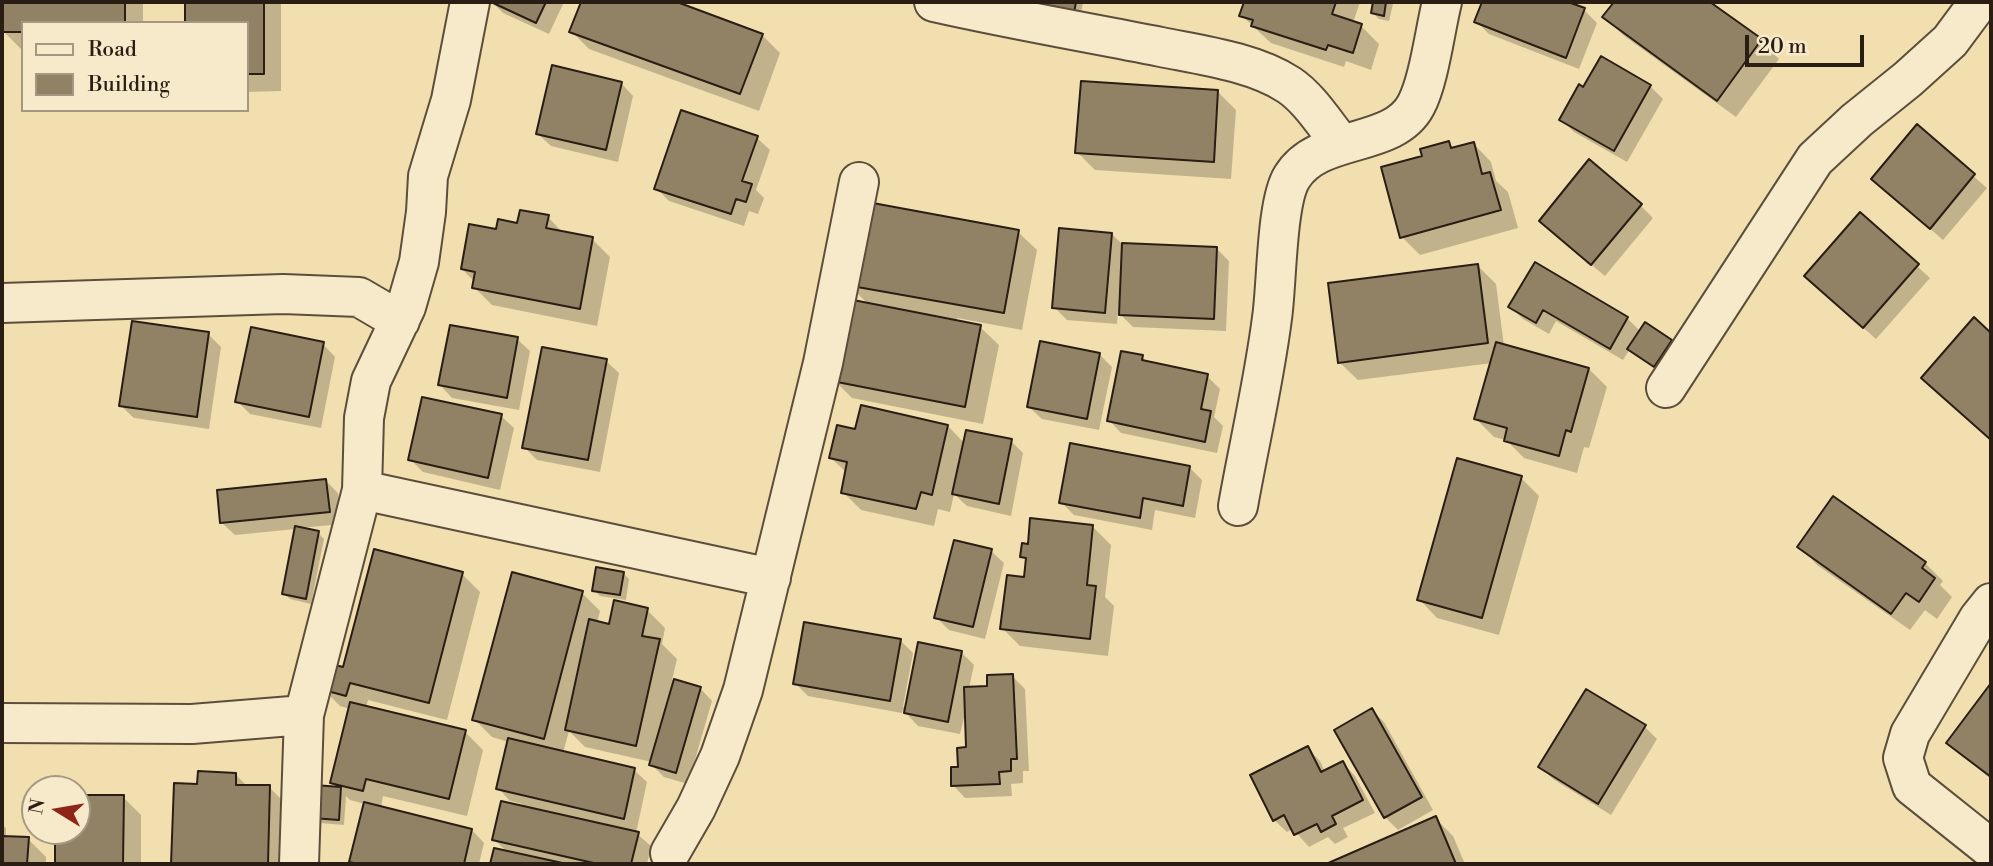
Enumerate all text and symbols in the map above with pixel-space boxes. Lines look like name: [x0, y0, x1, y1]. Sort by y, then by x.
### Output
legend: [21, 21, 248, 112]
scale bar: [1748, 21, 1867, 65]
text: 20 m: [1758, 34, 1807, 60]
text: Road: [88, 37, 137, 63]
text: Building: [88, 72, 170, 98]
north arrow: [21, 775, 91, 845]
text: N: [24, 797, 51, 816]

